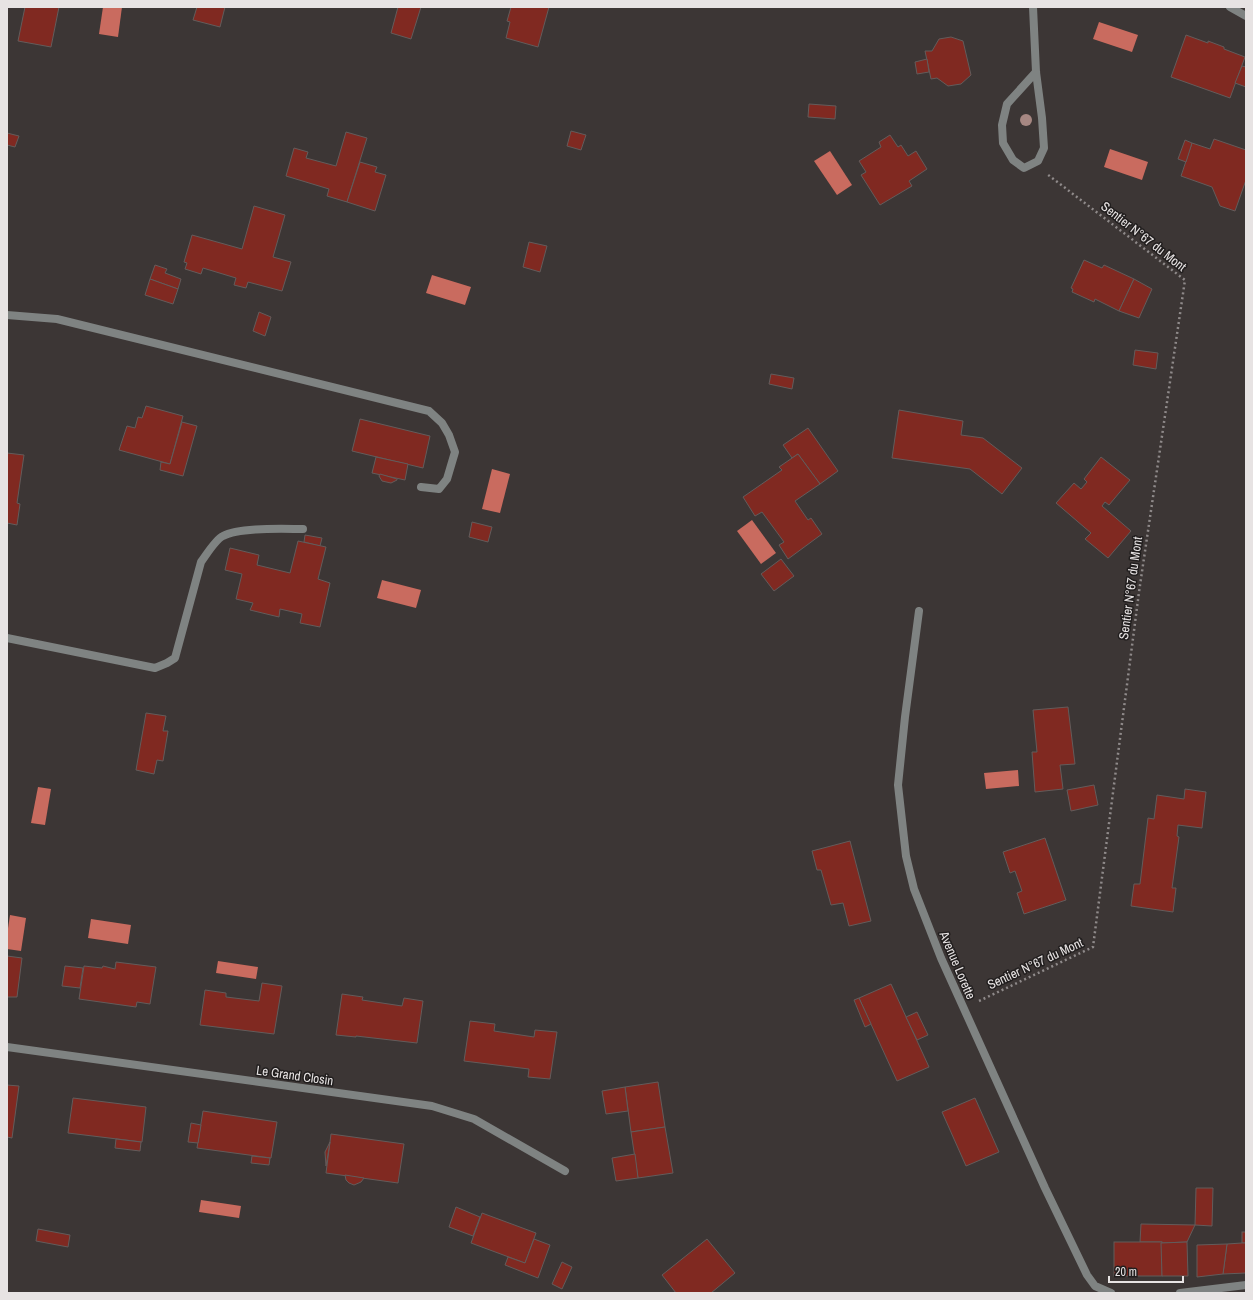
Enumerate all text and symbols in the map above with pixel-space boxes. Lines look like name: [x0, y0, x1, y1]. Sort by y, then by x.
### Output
street label: Sentier N°67 du Mont: [1098, 198, 1190, 275]
street label: Sentier N°67 du Mont: [1115, 536, 1146, 641]
street label: Avenue Lorette: [935, 928, 979, 1002]
street label: Sentier N°67 du Mont: [985, 934, 1086, 993]
street label: Le Grand Closin: [255, 1062, 335, 1089]
scale bar: [1109, 1258, 1183, 1284]
text: 20 m: [1115, 1264, 1137, 1280]

